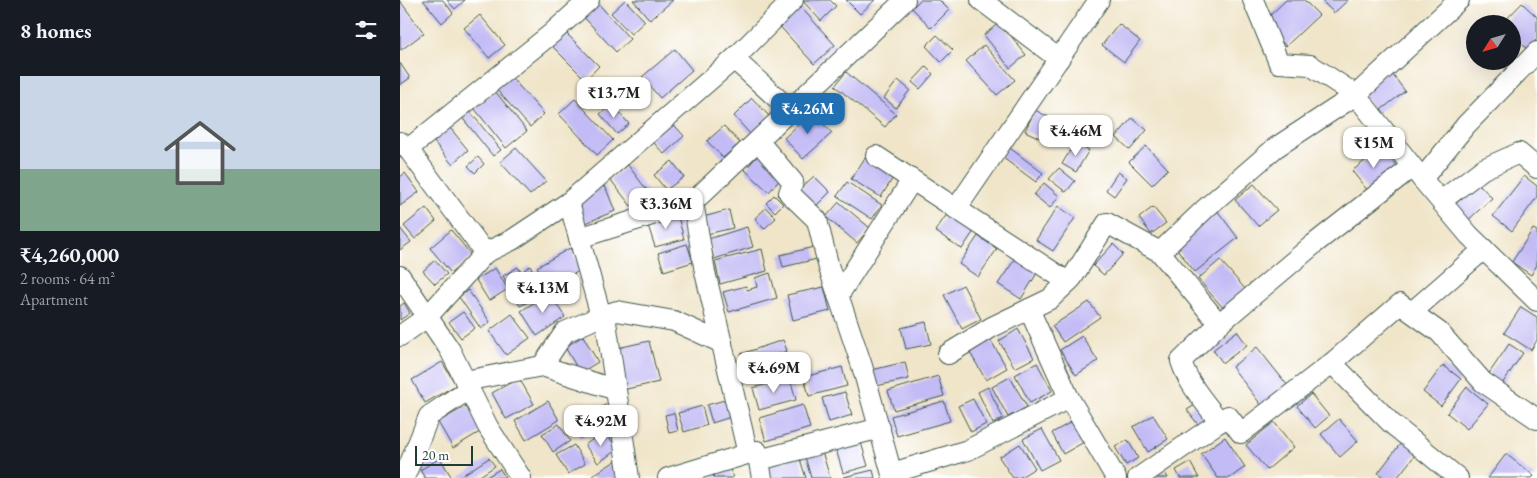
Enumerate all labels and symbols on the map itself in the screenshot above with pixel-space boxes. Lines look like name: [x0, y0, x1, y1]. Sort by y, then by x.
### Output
north arrow: [1466, 15, 1521, 70]
pin: ₹13.7M: [573, 76, 655, 119]
pin: ₹4.26M: [767, 92, 849, 135]
pin: ₹4.46M: [1035, 114, 1117, 157]
pin: ₹15M: [1344, 126, 1404, 169]
pin: ₹3.36M: [625, 188, 707, 230]
pin: ₹4.13M: [502, 272, 584, 314]
pin: ₹4.69M: [733, 352, 815, 394]
pin: ₹4.92M: [560, 404, 642, 447]
scale bar: [415, 443, 472, 466]

